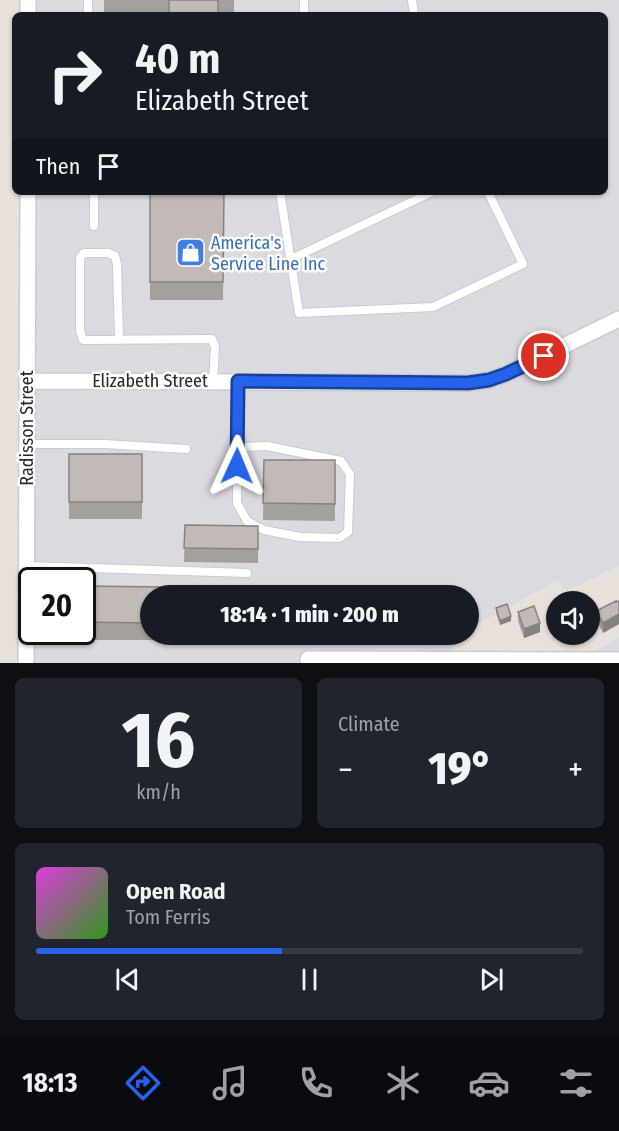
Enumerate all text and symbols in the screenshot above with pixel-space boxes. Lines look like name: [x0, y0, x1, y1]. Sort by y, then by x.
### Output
text: 40 m: [135, 34, 220, 84]
icon: right: [36, 36, 114, 114]
text: Elizabeth Street: [135, 85, 308, 117]
icon: arrive: [92, 150, 125, 183]
text: Then: [36, 153, 80, 180]
place label: America's Service Line Inc: [211, 232, 325, 275]
shop icon: America's Service Line Inc: [174, 237, 206, 269]
pin: [518, 330, 569, 381]
icon: arrive: [527, 339, 560, 372]
street label: Radisson Street: [16, 370, 38, 486]
street label: Elizabeth Street: [92, 370, 208, 392]
position arrow: [205, 434, 269, 498]
speed limit sign: 20: [18, 567, 96, 645]
map controls: [546, 591, 600, 645]
button: sound: [546, 591, 600, 645]
text: 18:14 · 1 min · 200 m: [220, 601, 399, 628]
text: 16: [122, 694, 195, 788]
text: Climate: [338, 712, 400, 736]
text: 19°: [428, 742, 493, 796]
text: −: [338, 750, 353, 790]
text: +: [568, 750, 583, 790]
text: km/h: [136, 780, 181, 804]
text: Open Road: [126, 878, 226, 905]
text: Tom Ferris: [126, 905, 210, 929]
icon: previous: [111, 963, 144, 996]
icon: pause: [293, 963, 326, 996]
icon: next: [475, 963, 508, 996]
icon: directions: [122, 1062, 164, 1104]
icon: music: [209, 1062, 251, 1104]
icon: phone: [295, 1062, 337, 1104]
icon: climate: [382, 1062, 424, 1104]
icon: car: [468, 1062, 510, 1104]
icon: filters: [555, 1062, 597, 1104]
text: 18:13: [22, 1067, 77, 1099]

